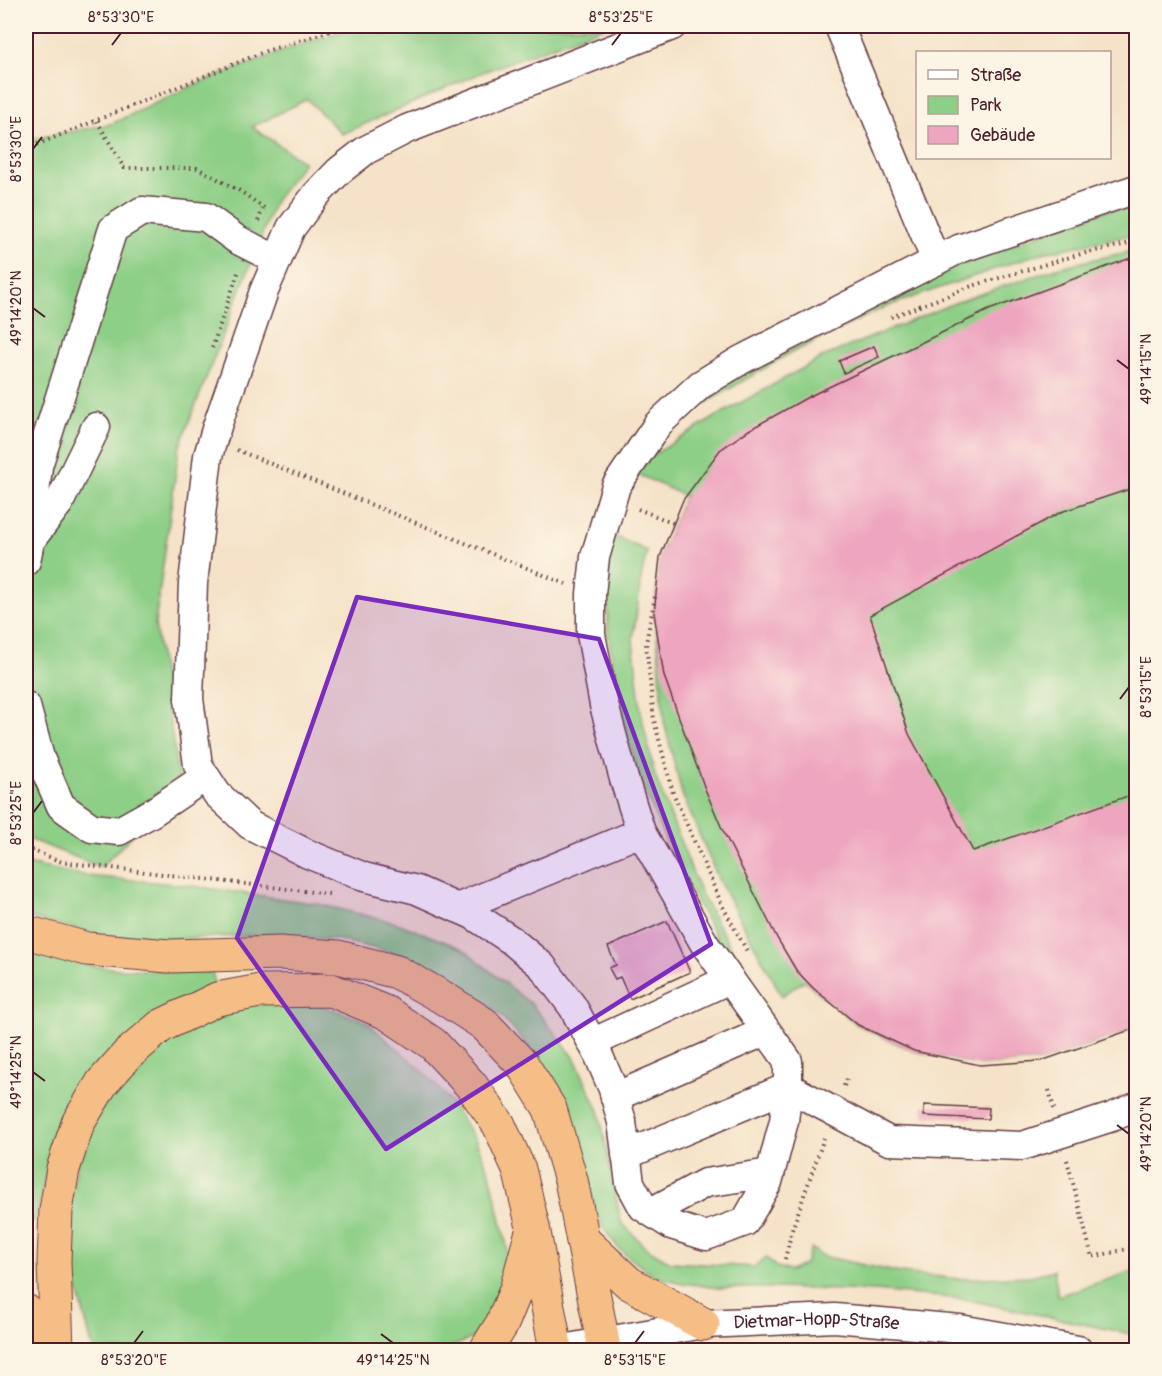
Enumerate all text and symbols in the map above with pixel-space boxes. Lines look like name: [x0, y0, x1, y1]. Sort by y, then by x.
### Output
text: 8°53'30"E: [88, 8, 154, 27]
text: 8°53'25"E: [589, 8, 653, 27]
legend: [916, 51, 1111, 159]
text: Straße: [970, 64, 1021, 87]
text: Park: [970, 94, 1002, 117]
text: 8°53'30"E: [7, 116, 26, 182]
text: Gebäude: [970, 124, 1035, 147]
text: 49°14'20"N: [7, 270, 26, 346]
text: 49°14'15"N: [1137, 334, 1156, 404]
text: 8°53'15"E: [1137, 656, 1156, 718]
text: 8°53'25"E: [7, 781, 26, 845]
text: 49°14'25"N: [7, 1035, 26, 1109]
text: 49°14'20"N: [1137, 1096, 1156, 1172]
street label: Dietmar-Hopp-Straße: [733, 1307, 901, 1336]
text: 8°53'20"E: [101, 1351, 167, 1370]
text: 49°14'25"N: [356, 1351, 430, 1370]
text: 8°53'15"E: [604, 1351, 666, 1370]

